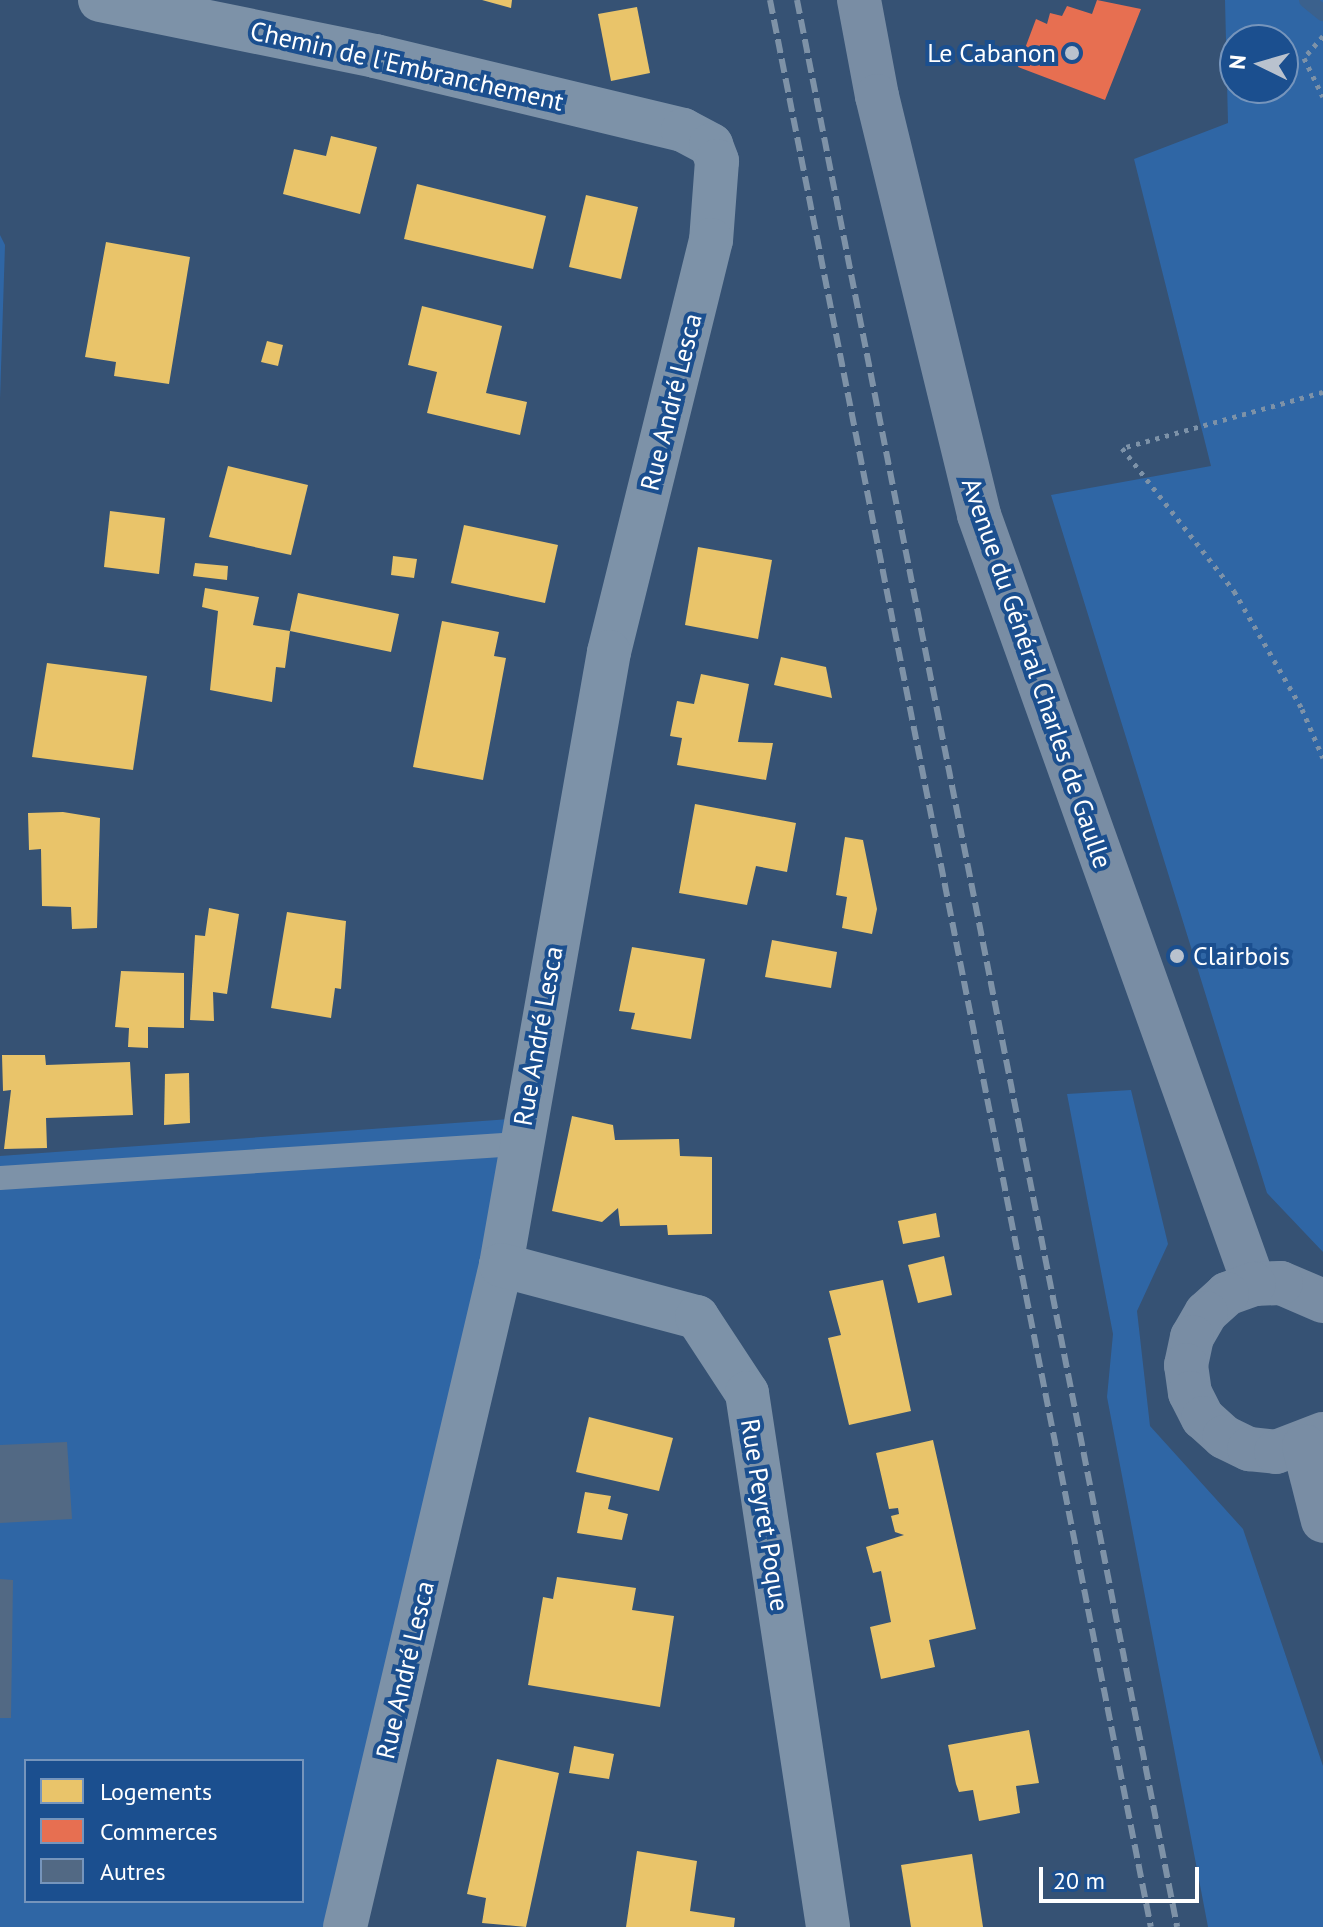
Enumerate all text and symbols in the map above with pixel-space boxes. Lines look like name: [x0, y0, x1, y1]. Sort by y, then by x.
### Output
street label: Chemin de l'Embranchement: [247, 15, 567, 117]
north arrow: [1219, 24, 1299, 104]
place label: Le Cabanon: [927, 37, 1056, 69]
marker: Le Cabanon: [1063, 44, 1081, 62]
text: N: [1223, 54, 1252, 71]
street label: Rue André Lesca: [634, 310, 708, 494]
street label: Avenue du Général Charles de Gaulle: [955, 474, 1119, 872]
place label: Clairbois: [1193, 940, 1290, 972]
street label: Rue André Lesca: [507, 943, 569, 1129]
marker: Clairbois: [1168, 947, 1186, 965]
street label: Rue Peyret Poque: [734, 1417, 796, 1613]
street label: Rue André Lesca: [369, 1578, 441, 1762]
legend: [24, 1759, 304, 1903]
text: Logements: [100, 1776, 212, 1807]
text: Commerces: [100, 1816, 218, 1847]
scale bar: [1043, 1851, 1203, 1901]
text: Autres: [100, 1856, 166, 1887]
text: 20 m: [1053, 1865, 1105, 1896]

